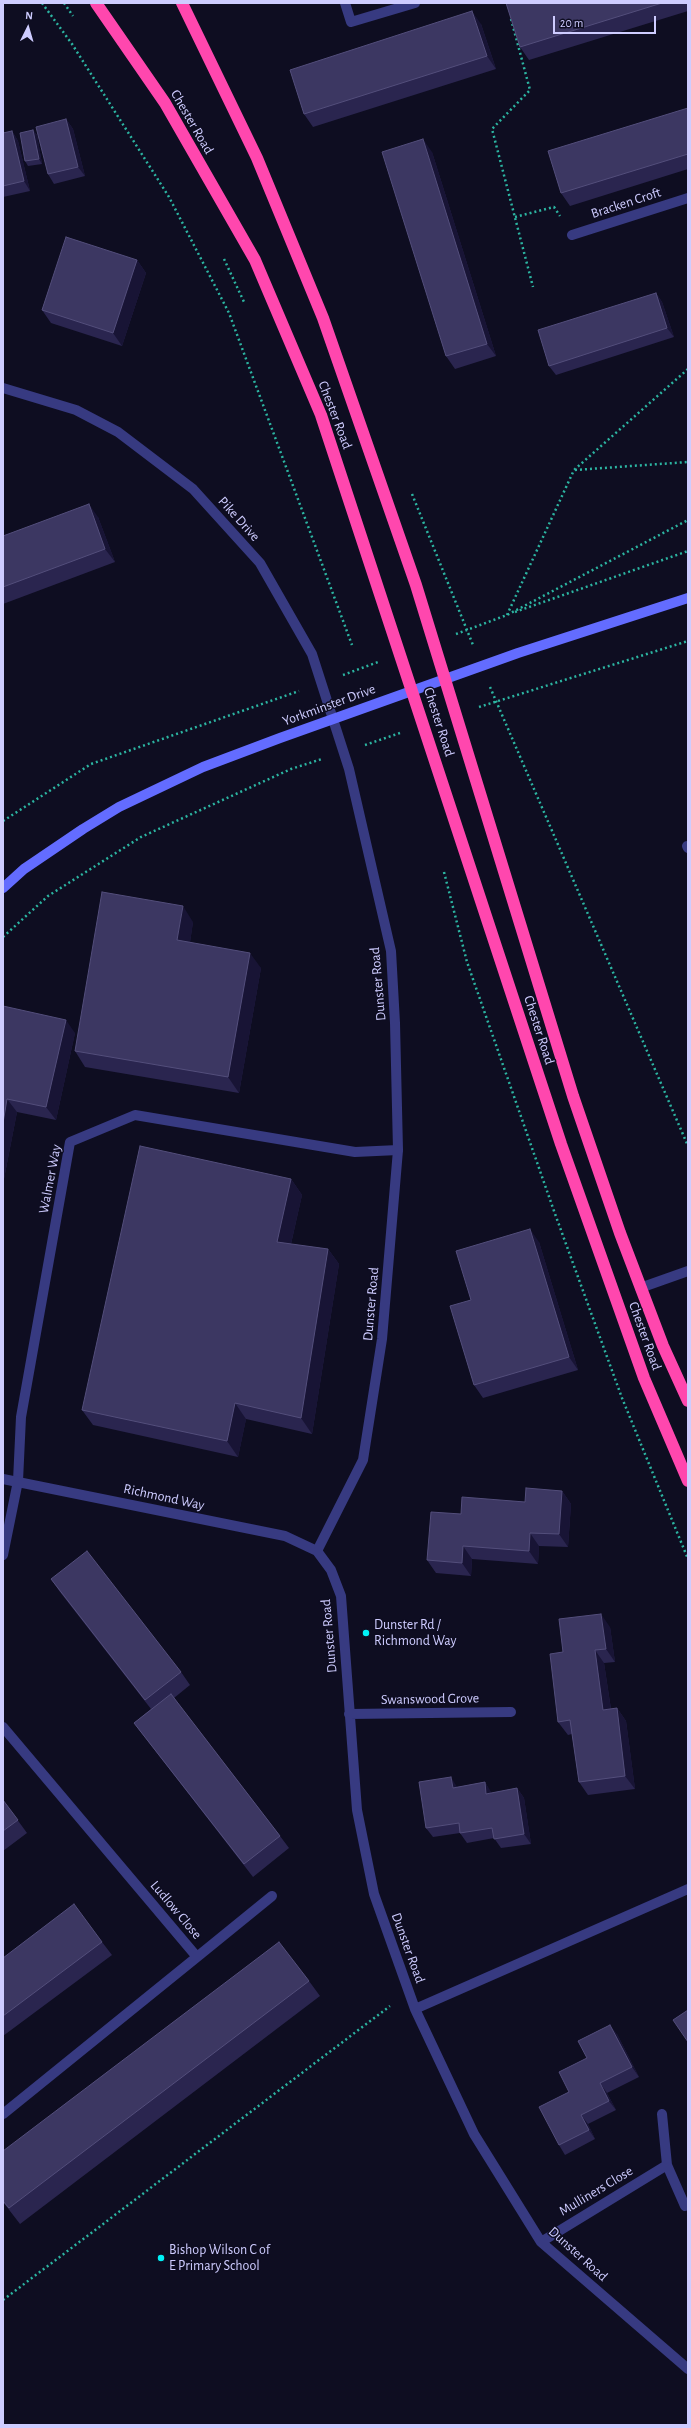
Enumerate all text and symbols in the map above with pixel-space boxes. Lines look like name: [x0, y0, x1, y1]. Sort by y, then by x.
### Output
north arrow: [8, 8, 48, 48]
scale bar: [555, 8, 658, 34]
text: N: [25, 10, 33, 21]
text: 20 m: [560, 17, 583, 29]
street label: Chester Road: [167, 87, 217, 157]
street label: Bracken Croft: [589, 184, 663, 222]
street label: Chester Road: [314, 379, 356, 451]
street label: Pike Drive: [214, 493, 264, 545]
street label: Yorkminster Drive: [280, 680, 378, 730]
street label: Chester Road: [420, 685, 458, 759]
street label: Dunster Road: [366, 946, 390, 1022]
street label: Chester Road: [520, 993, 558, 1067]
street label: Walmer Way: [35, 1143, 65, 1215]
street label: Dunster Road: [359, 1266, 383, 1342]
street label: Chester Road: [625, 1299, 665, 1373]
street label: Richmond Way: [122, 1480, 206, 1514]
street label: Dunster Road: [317, 1598, 341, 1674]
place label: Dunster Rd / Richmond Way: [374, 1617, 456, 1650]
marker: Dunster Rd / Richmond Way: [361, 1628, 371, 1638]
street label: Swanswood Grove: [381, 1690, 479, 1708]
street label: Ludlow Close: [147, 1877, 205, 1943]
street label: Dunster Road: [387, 1910, 429, 1986]
street label: Mulliners Close: [556, 2162, 636, 2220]
street label: Dunster Road: [545, 2223, 611, 2285]
place label: Bishop Wilson C of E Primary School: [169, 2242, 270, 2274]
marker: Bishop Wilson C of E Primary School: [156, 2253, 166, 2263]

